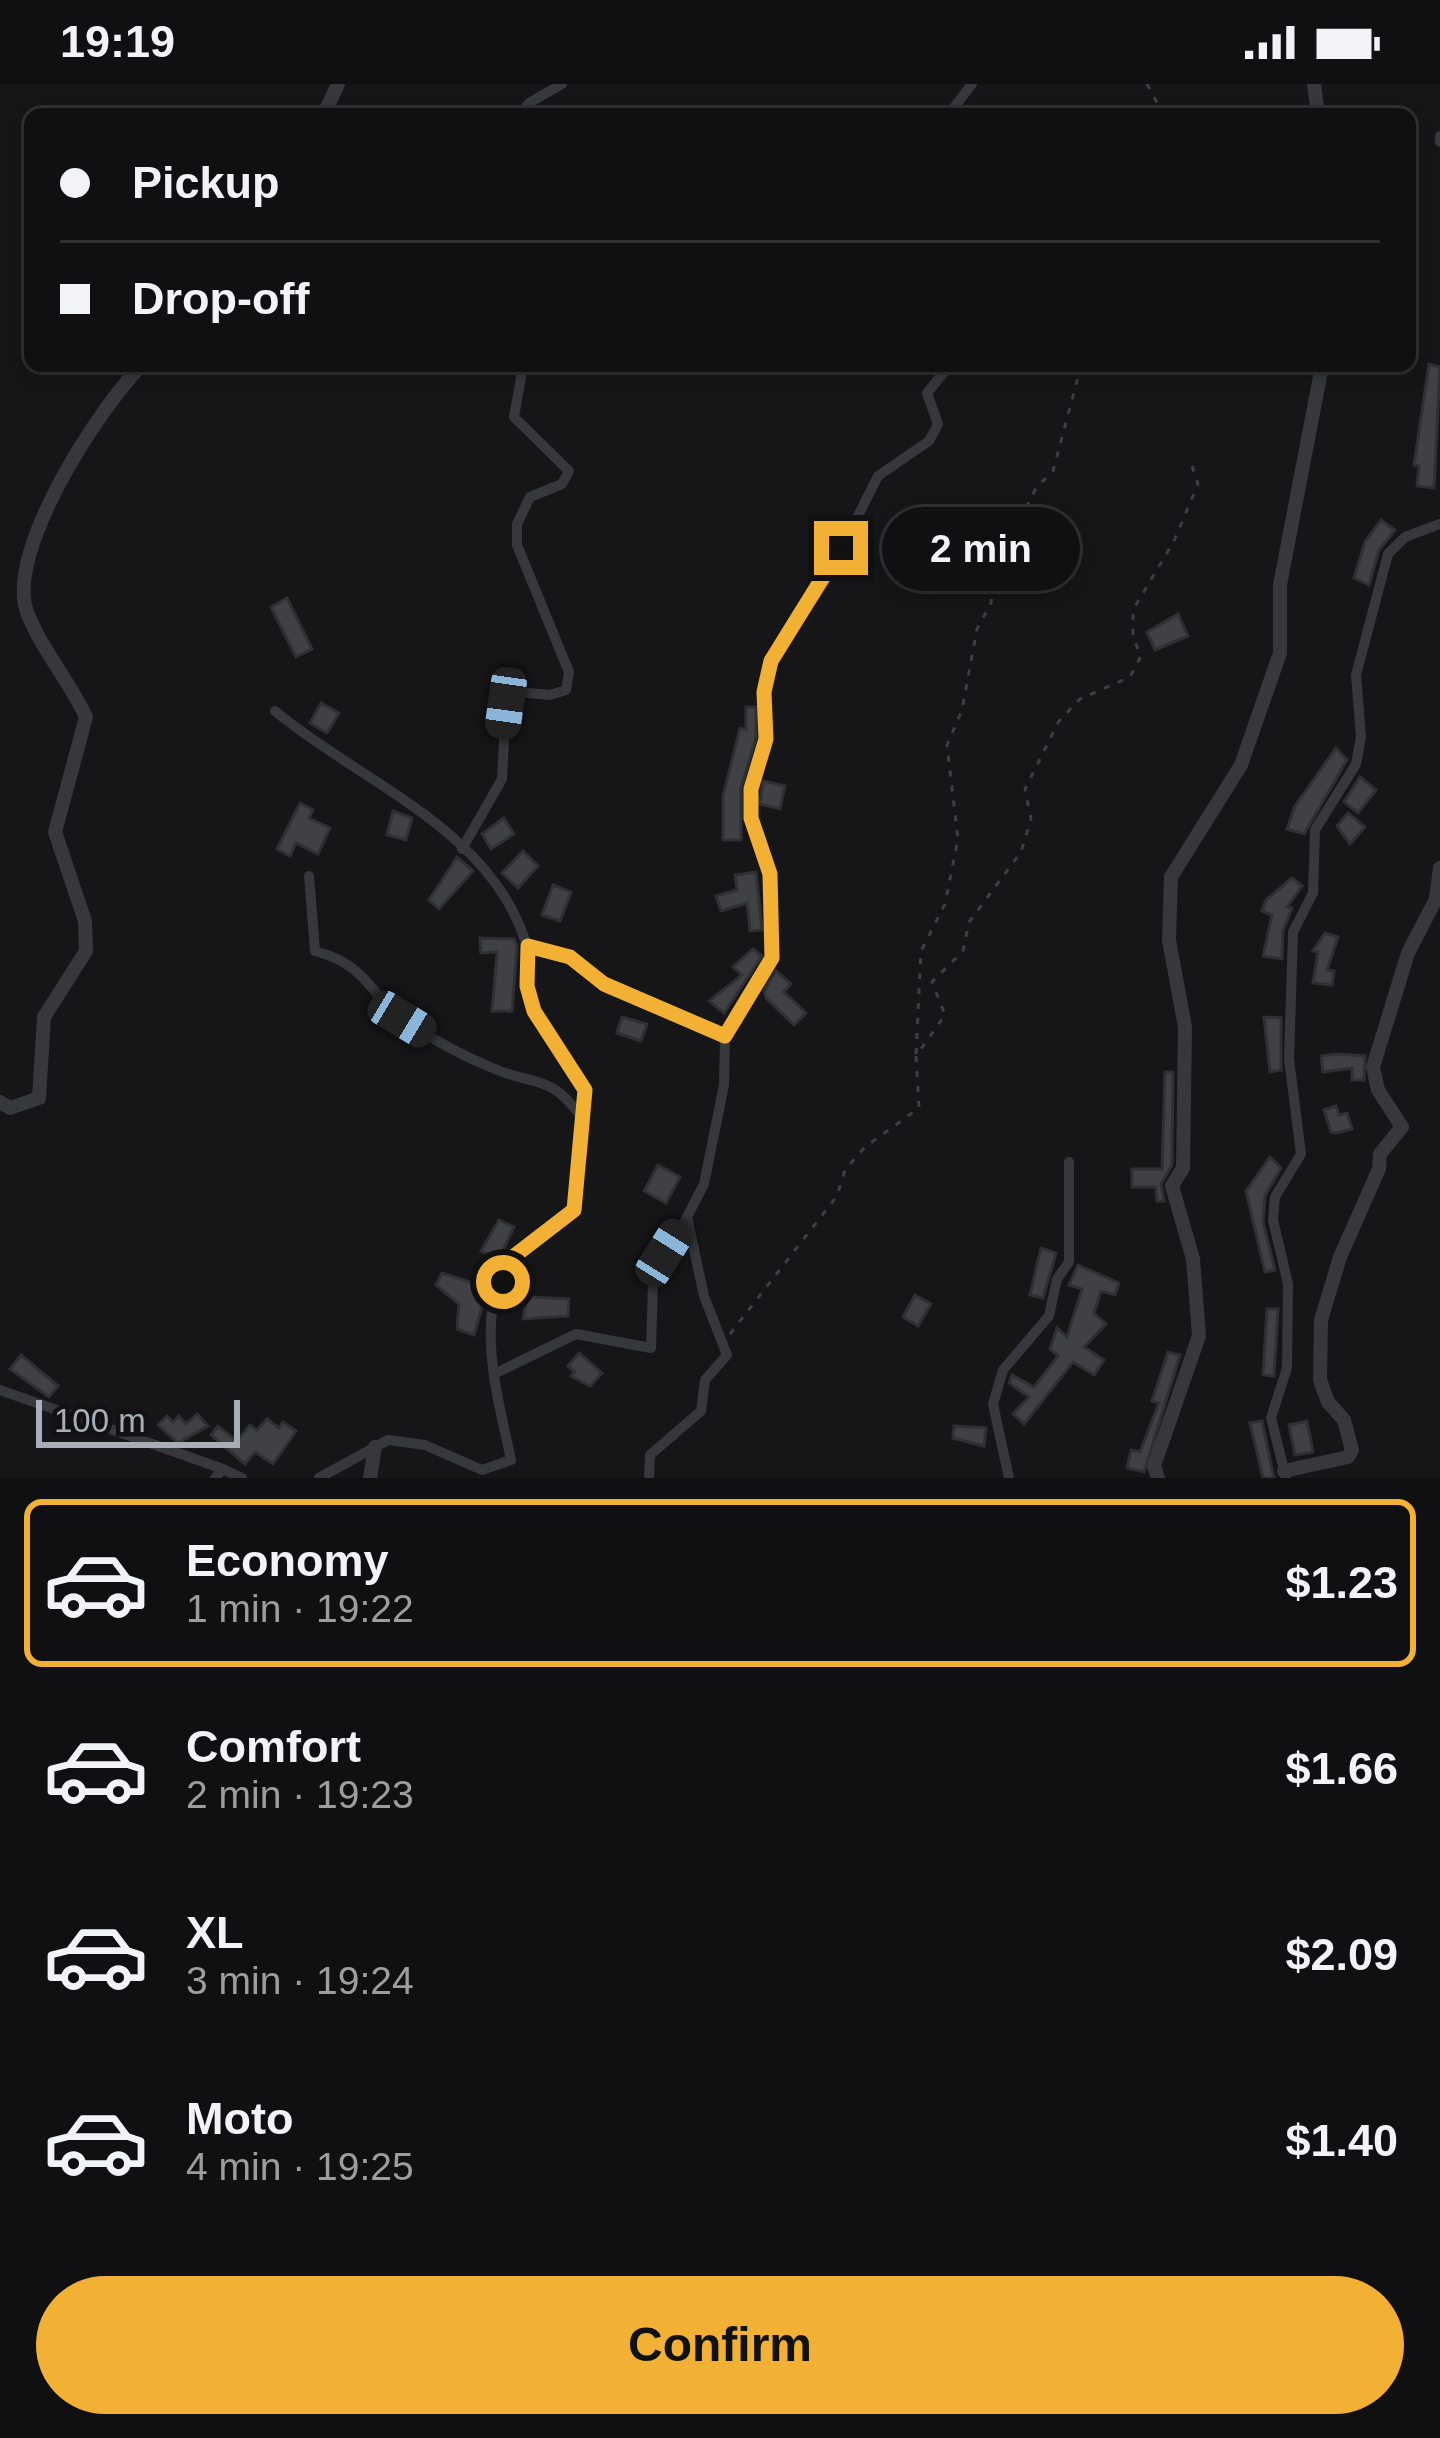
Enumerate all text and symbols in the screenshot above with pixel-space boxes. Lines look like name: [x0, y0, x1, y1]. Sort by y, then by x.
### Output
text: 19:19: [60, 16, 175, 67]
text: Pickup: [132, 157, 280, 208]
text: Drop-off: [132, 273, 309, 324]
callout: 2 min: [883, 506, 1081, 590]
route end: [814, 521, 868, 575]
text: 2 min: [930, 527, 1032, 570]
car: [483, 665, 529, 741]
car: [362, 985, 442, 1053]
car: [630, 1213, 698, 1293]
route start: [476, 1255, 530, 1309]
scale bar: [36, 1394, 240, 1447]
text: 100 m: [54, 1402, 146, 1439]
icon: car: [42, 1529, 150, 1637]
text: Economy: [186, 1535, 389, 1586]
text: $1.23: [1285, 1557, 1398, 1608]
text: 1 min · 19:22: [186, 1587, 414, 1630]
icon: car: [42, 1715, 150, 1823]
text: Comfort: [186, 1721, 361, 1772]
text: $1.66: [1285, 1743, 1398, 1794]
text: 2 min · 19:23: [186, 1773, 414, 1816]
icon: car: [42, 1901, 150, 2009]
text: XL: [186, 1907, 244, 1958]
text: $2.09: [1285, 1929, 1398, 1980]
text: 3 min · 19:24: [186, 1959, 414, 2002]
icon: car: [42, 2087, 150, 2195]
text: Moto: [186, 2093, 293, 2144]
text: $1.40: [1285, 2115, 1398, 2166]
text: 4 min · 19:25: [186, 2145, 414, 2188]
button: Confirm: [36, 2276, 1404, 2414]

